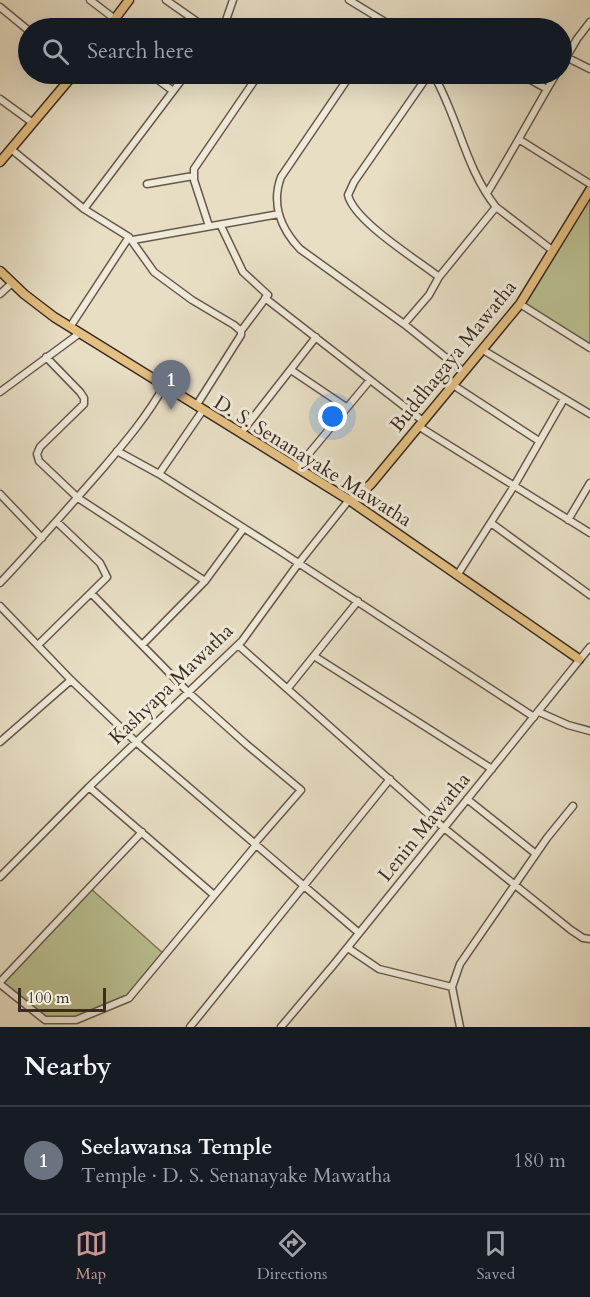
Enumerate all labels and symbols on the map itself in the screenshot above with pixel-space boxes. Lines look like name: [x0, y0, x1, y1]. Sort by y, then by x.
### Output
street label: Buddhagaya Mawatha: [383, 274, 523, 438]
pin: 1: [152, 360, 190, 410]
street label: D. S. Senanayake Mawatha: [209, 389, 417, 533]
your location: [318, 402, 347, 431]
street label: Kashyapa Mawatha: [103, 617, 239, 750]
street label: Lenin Mawatha: [372, 767, 477, 887]
scale bar: [18, 985, 106, 1012]

